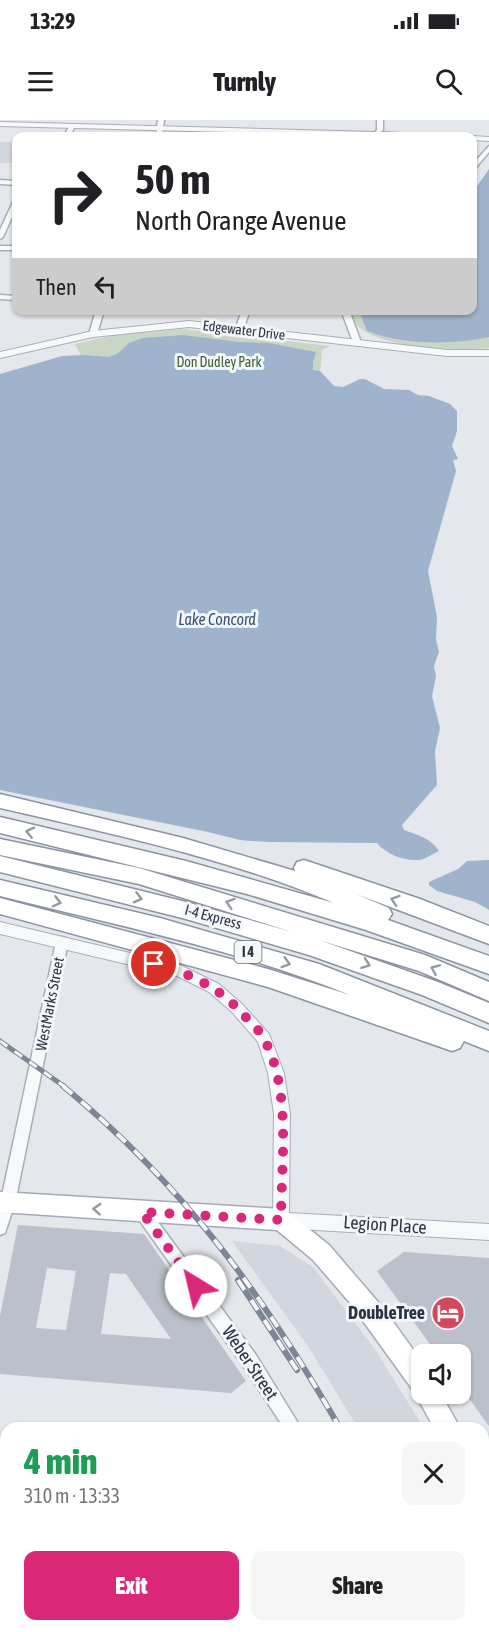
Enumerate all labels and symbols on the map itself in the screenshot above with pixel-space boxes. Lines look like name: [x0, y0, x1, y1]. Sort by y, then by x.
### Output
street label: Edgewater Drive: [202, 317, 286, 343]
park label: Don Dudley Park: [176, 354, 262, 370]
water label: Lake Concord: [178, 610, 256, 628]
one-way arrow: [25, 826, 35, 839]
one-way arrow: [133, 890, 143, 903]
one-way arrow: [52, 894, 62, 907]
one-way arrow: [390, 894, 401, 907]
one-way arrow: [225, 898, 236, 910]
street label: I-4 Express: [183, 901, 243, 932]
pin: [128, 938, 179, 989]
road number: I 4: [234, 941, 262, 963]
street label: WestMarks Street: [32, 956, 67, 1052]
one-way arrow: [280, 956, 291, 968]
one-way arrow: [360, 957, 371, 970]
one-way arrow: [431, 964, 442, 976]
one-way arrow: [92, 1203, 101, 1216]
street label: Legion Place: [343, 1211, 427, 1238]
position arrow: [164, 1254, 228, 1318]
hotel icon: DoubleTree: [430, 1295, 466, 1331]
place label: DoubleTree: [348, 1302, 425, 1323]
street label: Weber Street: [218, 1322, 283, 1404]

